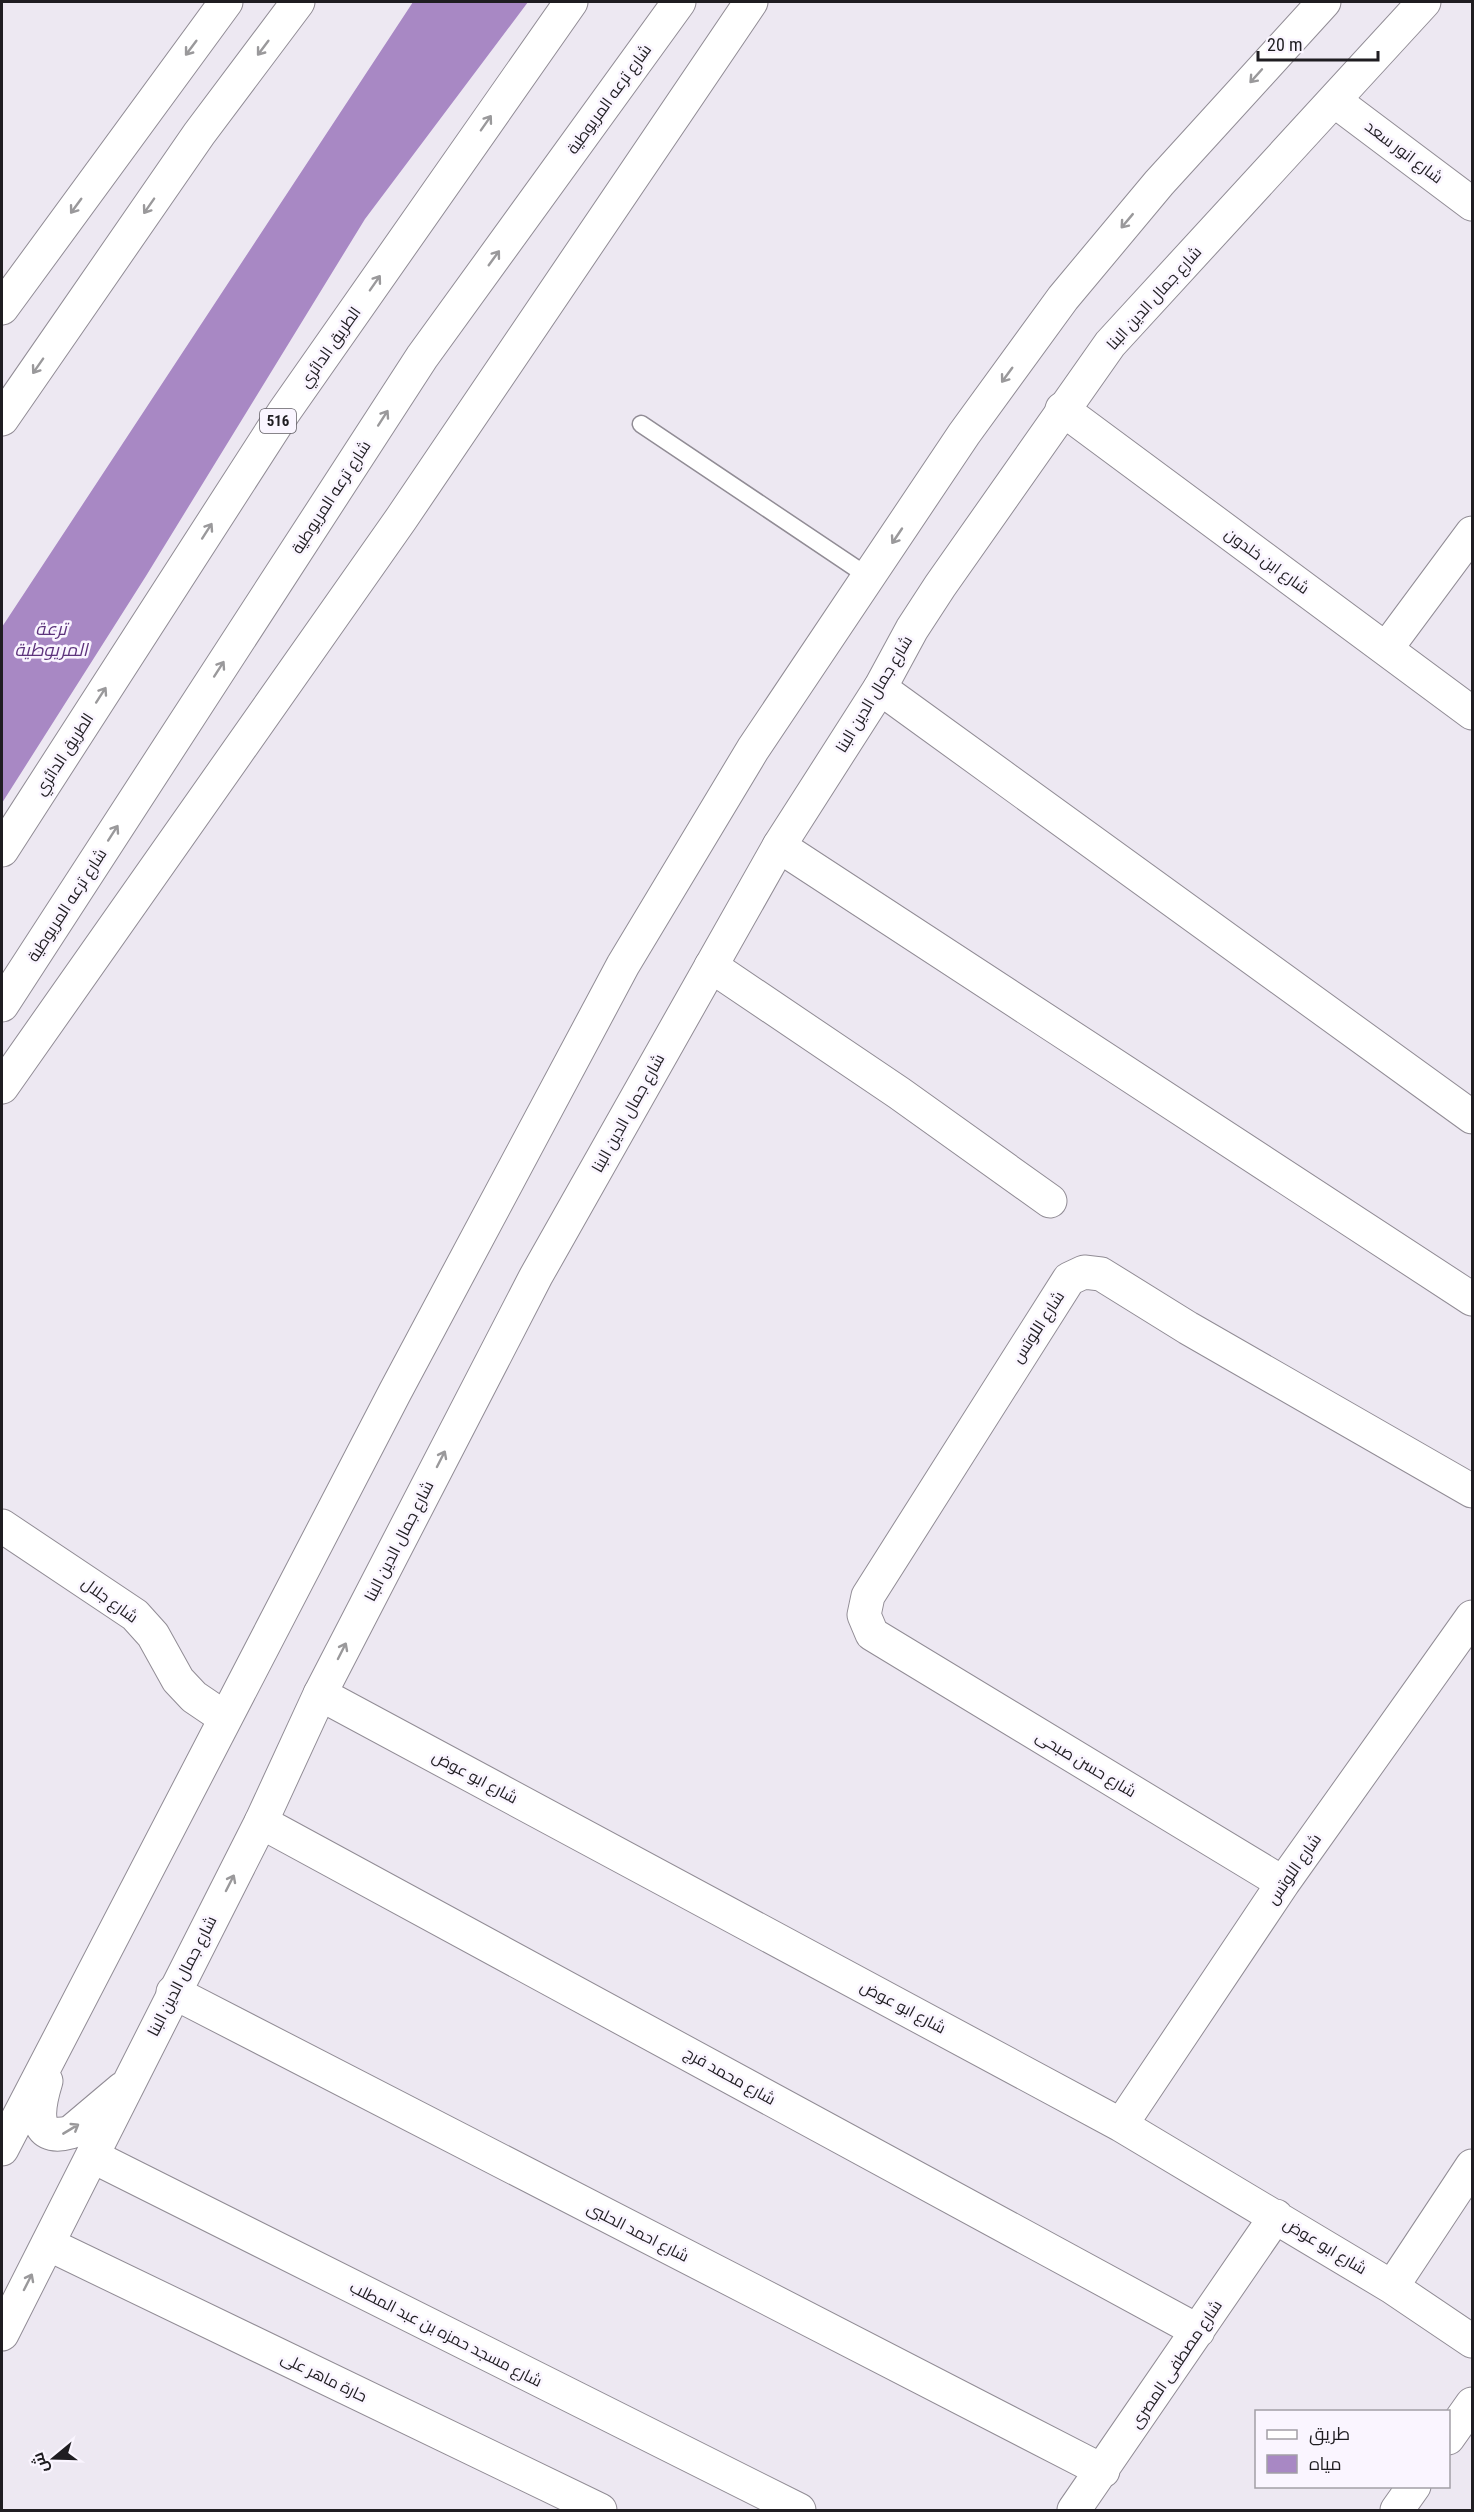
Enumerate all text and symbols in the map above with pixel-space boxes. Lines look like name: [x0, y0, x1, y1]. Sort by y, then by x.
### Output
scale bar: [1258, 24, 1378, 62]
text: 20 m: [1267, 34, 1302, 55]
one-way arrow: [184, 40, 197, 56]
one-way arrow: [257, 40, 270, 56]
street label: شارع ترعه المريوطية: [563, 40, 657, 159]
one-way arrow: [1249, 68, 1263, 83]
one-way arrow: [480, 115, 492, 131]
street label: شارع انور سعد: [1360, 117, 1447, 189]
one-way arrow: [69, 197, 82, 213]
one-way arrow: [143, 198, 155, 214]
one-way arrow: [1120, 213, 1133, 229]
street label: شارع جمال الدين البنا: [1103, 242, 1207, 355]
one-way arrow: [488, 250, 500, 266]
one-way arrow: [369, 275, 381, 291]
street label: الطريق الدائري: [295, 303, 368, 393]
one-way arrow: [32, 358, 44, 374]
one-way arrow: [1001, 366, 1013, 382]
road number: 516: [260, 409, 296, 433]
one-way arrow: [376, 409, 389, 426]
street label: شارع ترعه المريوطية: [287, 437, 376, 558]
one-way arrow: [201, 524, 213, 540]
street label: شارع ابن خلدون: [1220, 524, 1313, 600]
one-way arrow: [890, 527, 903, 544]
water label: ترعة المريوطية: [14, 618, 90, 660]
street label: شارع جمال الدين البنا: [832, 632, 918, 757]
one-way arrow: [213, 661, 226, 678]
one-way arrow: [95, 687, 108, 704]
street label: الطريق الدائري: [30, 709, 101, 801]
one-way arrow: [108, 825, 120, 842]
street label: شارع ترعه المريوطية: [23, 845, 112, 966]
street label: شارع جمال الدين البنا: [588, 1050, 670, 1177]
street label: شارع اللوتس: [1008, 1288, 1070, 1368]
one-way arrow: [436, 1451, 447, 1469]
street label: شارع جمال الدين البنا: [360, 1478, 439, 1605]
street label: شارع جلال: [77, 1573, 142, 1628]
one-way arrow: [337, 1643, 349, 1661]
street label: شارع حسن صبحى: [1031, 1727, 1140, 1803]
street label: شارع ابو عوض: [428, 1747, 521, 1809]
street label: شارع اللوتس: [1263, 1830, 1327, 1909]
one-way arrow: [224, 1875, 236, 1893]
street label: شارع جمال الدين البنا: [143, 1913, 222, 2040]
street label: شارع ابو عوض: [856, 1977, 949, 2039]
street label: شارع محمد فرج: [680, 2043, 779, 2111]
one-way arrow: [62, 2123, 79, 2135]
street label: شارع احمد الحلبى: [583, 2198, 692, 2268]
street label: شارع ابو عوض: [1279, 2214, 1370, 2280]
one-way arrow: [23, 2274, 34, 2292]
street label: شارع مسجد حمزه بن عبد المطلب: [346, 2277, 545, 2393]
street label: شارع مصطفى المصرى: [1126, 2296, 1228, 2433]
street label: حارة ماهر على: [277, 2348, 370, 2407]
legend: [1255, 2410, 1450, 2488]
text: طريق: [1309, 2423, 1350, 2446]
north arrow: [24, 2428, 84, 2488]
text: ش: [28, 2450, 53, 2476]
text: مياه: [1309, 2453, 1342, 2474]

